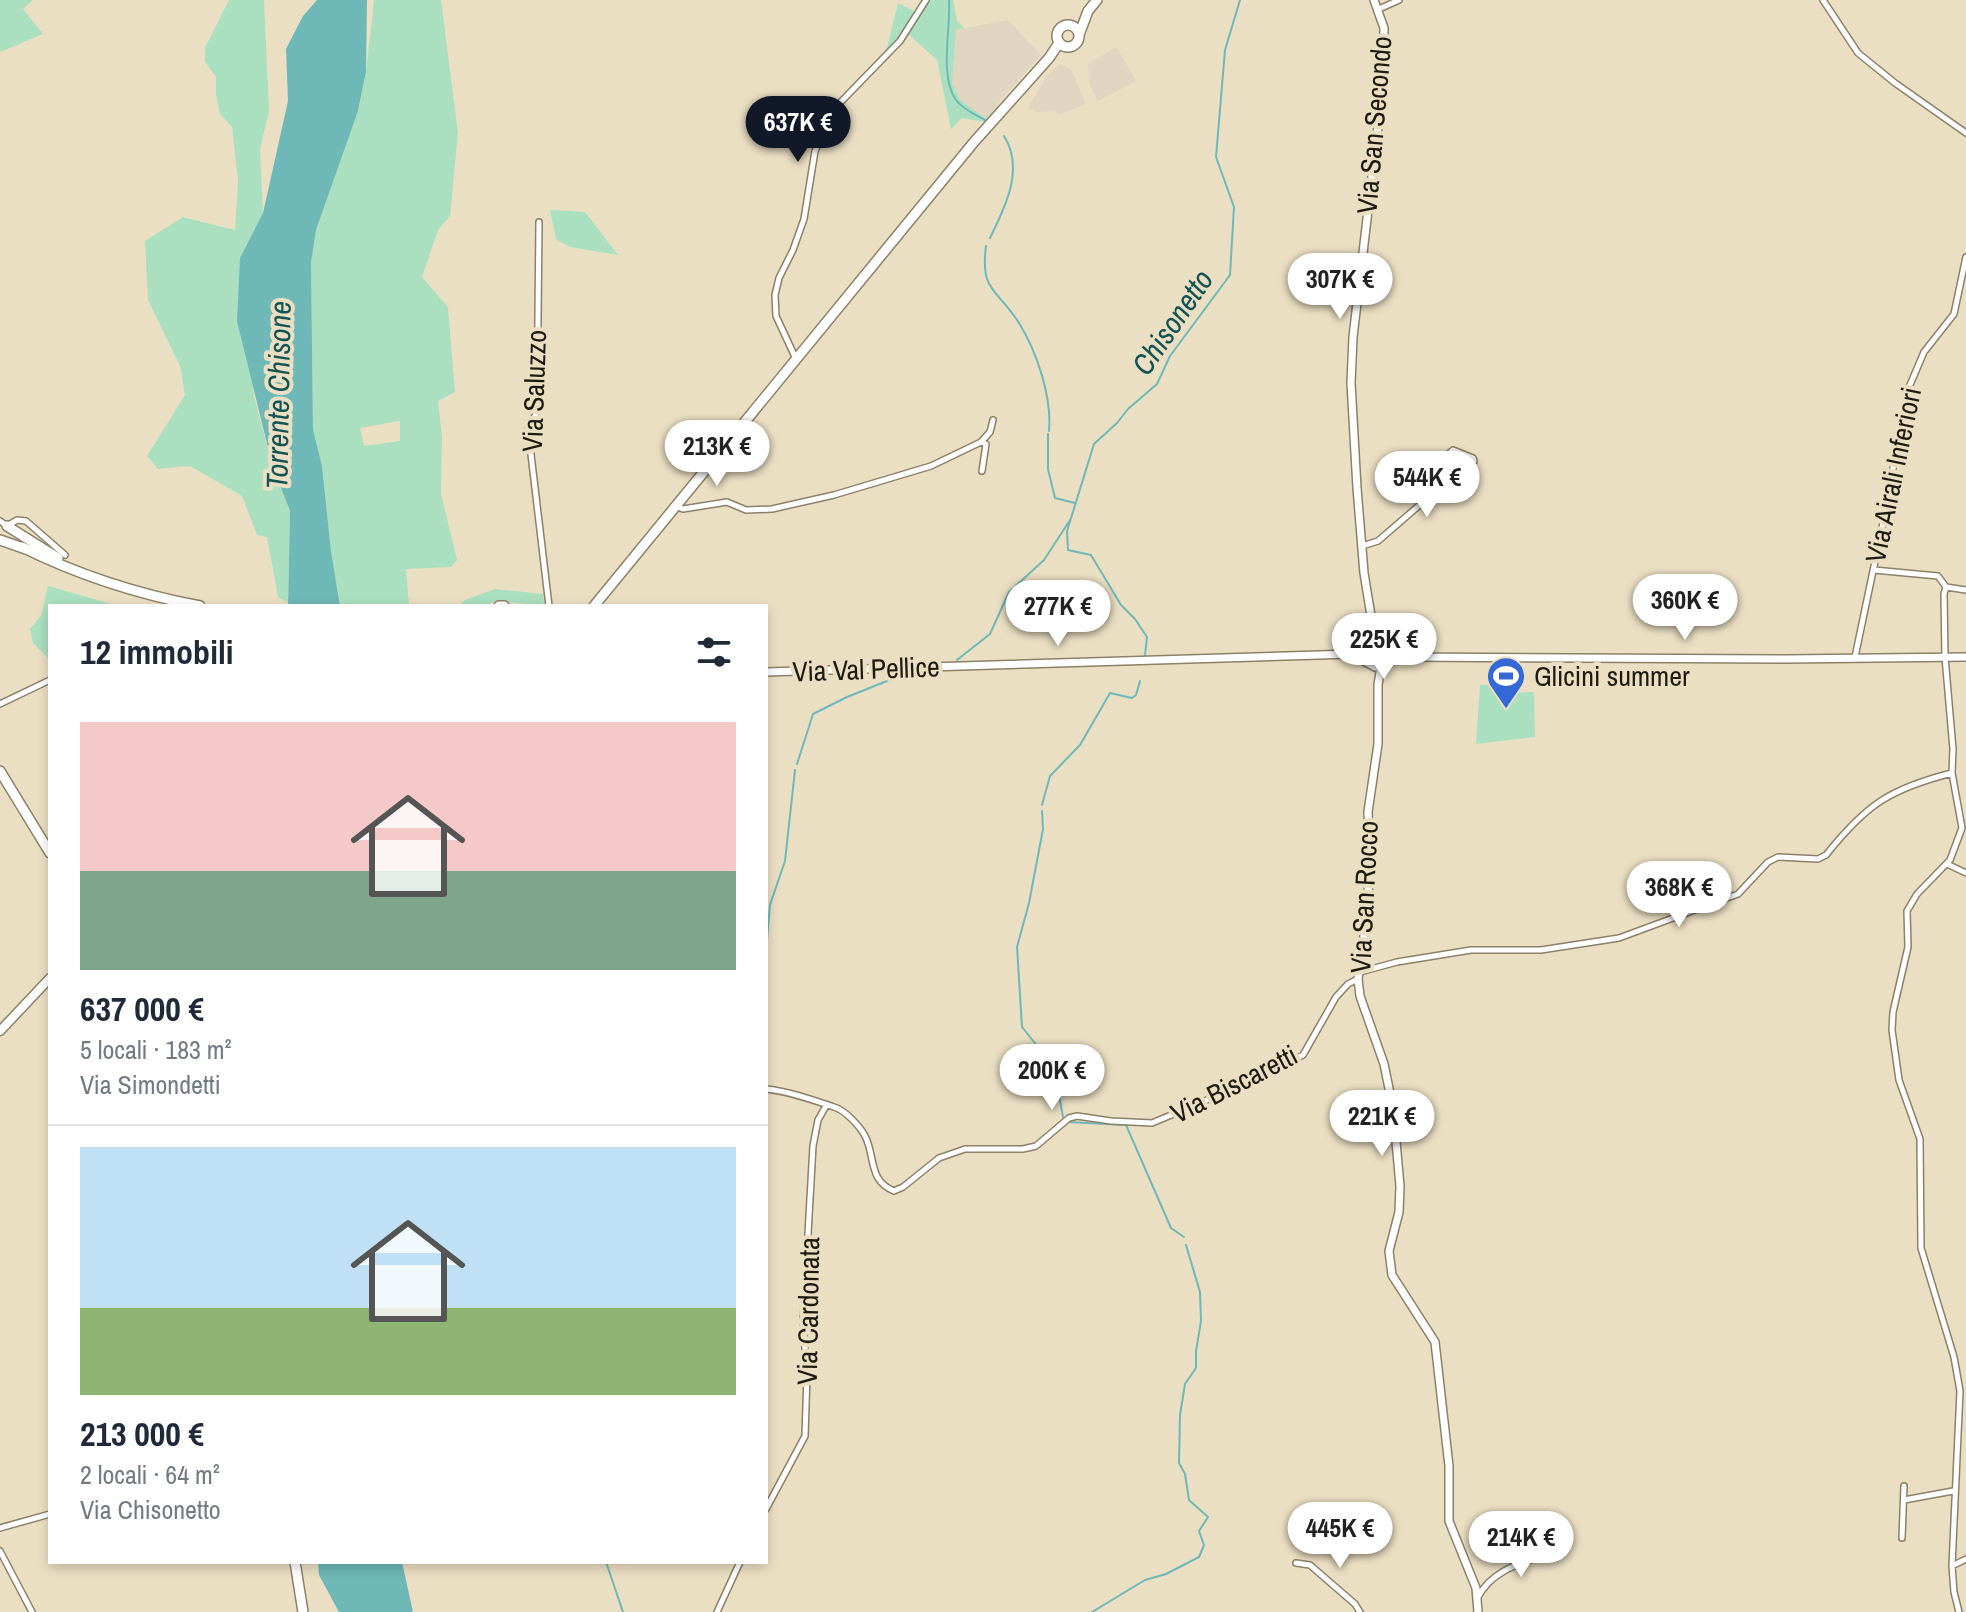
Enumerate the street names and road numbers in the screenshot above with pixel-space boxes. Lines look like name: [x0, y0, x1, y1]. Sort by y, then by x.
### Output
street label: Via San Secondo: [1347, 35, 1401, 215]
street label: Via Saluzzo: [513, 329, 555, 453]
street label: Via Airali Inferiori: [1856, 384, 1930, 566]
street label: Via Val Pellice: [792, 647, 940, 691]
street label: Via San Rocco: [1341, 820, 1387, 974]
street label: Via Biscaretti: [1164, 1036, 1304, 1132]
street label: Via Cardonata: [788, 1237, 828, 1385]

